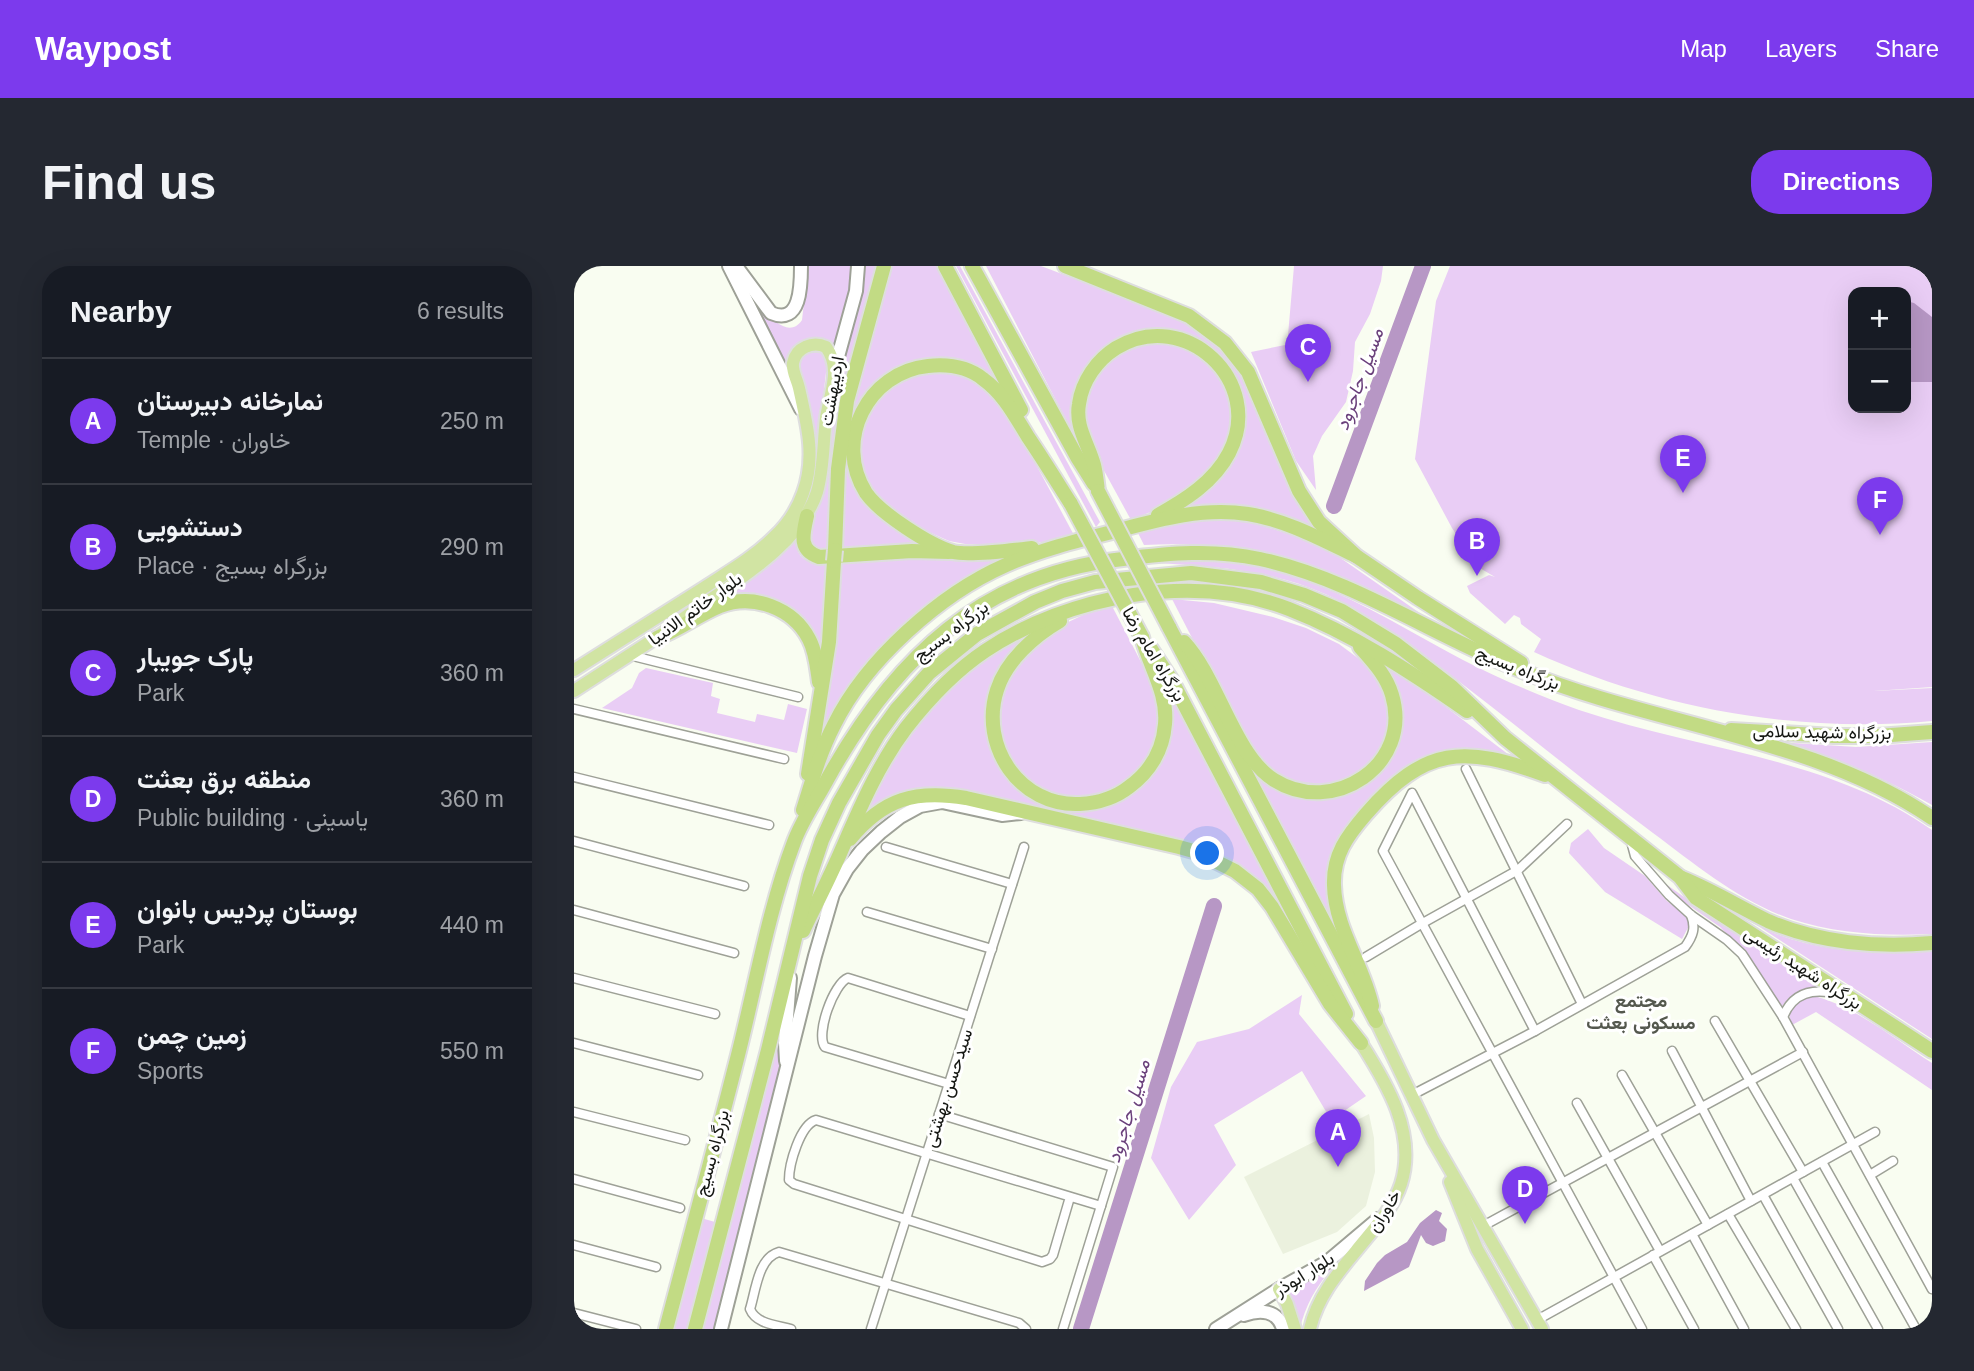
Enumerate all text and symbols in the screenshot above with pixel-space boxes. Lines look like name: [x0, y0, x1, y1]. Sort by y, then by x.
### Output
text: Waypost: [35, 30, 171, 67]
text: Map: [1680, 35, 1727, 62]
text: Layers: [1765, 35, 1837, 62]
text: Share: [1875, 35, 1939, 62]
button: Directions: [1751, 150, 1932, 214]
text: Find us: [42, 155, 216, 209]
map controls: [1848, 287, 1911, 413]
button: +: [1848, 287, 1911, 350]
text: Nearby: [70, 295, 172, 328]
text: 6 results: [417, 298, 504, 324]
pin: C: [1285, 324, 1331, 382]
water label: مسیل جاجرود: [1331, 325, 1389, 433]
button: −: [1848, 350, 1911, 413]
street label: اردیبهشت: [816, 355, 849, 428]
text: نمارخانه دبیرستان: [137, 386, 323, 416]
text: A: [85, 408, 101, 434]
text: 250 m: [440, 408, 504, 434]
text: Temple · خاوران: [137, 427, 290, 453]
pin: E: [1660, 435, 1706, 493]
pin: F: [1857, 477, 1903, 535]
text: دستشویی: [137, 512, 243, 542]
pin: B: [1454, 518, 1500, 576]
text: B: [85, 534, 101, 560]
text: 290 m: [440, 534, 504, 560]
text: Place · بزرگراه بسیج: [137, 553, 328, 579]
street label: بلوار خاتم الانبیا: [645, 569, 747, 651]
street label: بزرگراه بسیج: [910, 596, 993, 667]
street label: بزرگراه امام رضا: [1116, 603, 1190, 706]
text: پارک جویبار: [137, 642, 253, 672]
street label: بزرگراه بسیج: [1473, 642, 1563, 696]
text: C: [85, 660, 101, 686]
text: 360 m: [440, 660, 504, 686]
text: Park: [137, 680, 184, 706]
street label: بزرگراه شهید سلامی: [1752, 721, 1892, 744]
text: منطقه برق بعثت: [137, 764, 311, 794]
text: D: [85, 786, 101, 812]
text: 360 m: [440, 786, 504, 812]
text: Public building · یاسینی: [137, 805, 368, 831]
your location: [1190, 836, 1224, 870]
text: بوستان پردیس بانوان: [137, 894, 358, 924]
text: E: [85, 912, 101, 938]
text: 440 m: [440, 912, 504, 938]
street label: بزرگراه شهید رئیسی: [1740, 923, 1865, 1014]
text: Park: [137, 932, 184, 958]
district label: مجتمع مسکونی بعثت: [1586, 990, 1696, 1035]
text: زمین چمن: [137, 1020, 247, 1050]
street label: سیدحسن بهشتی: [919, 1026, 977, 1150]
text: F: [86, 1038, 100, 1064]
text: 550 m: [440, 1038, 504, 1064]
water label: مسیل جاجرود: [1103, 1056, 1155, 1166]
text: Sports: [137, 1058, 203, 1084]
street label: بزرگراه بسیج: [691, 1108, 735, 1199]
pin: A: [1315, 1109, 1361, 1167]
pin: D: [1502, 1166, 1548, 1224]
street label: خاوران: [1363, 1186, 1406, 1236]
street label: بلوار ابوذر: [1270, 1248, 1338, 1302]

